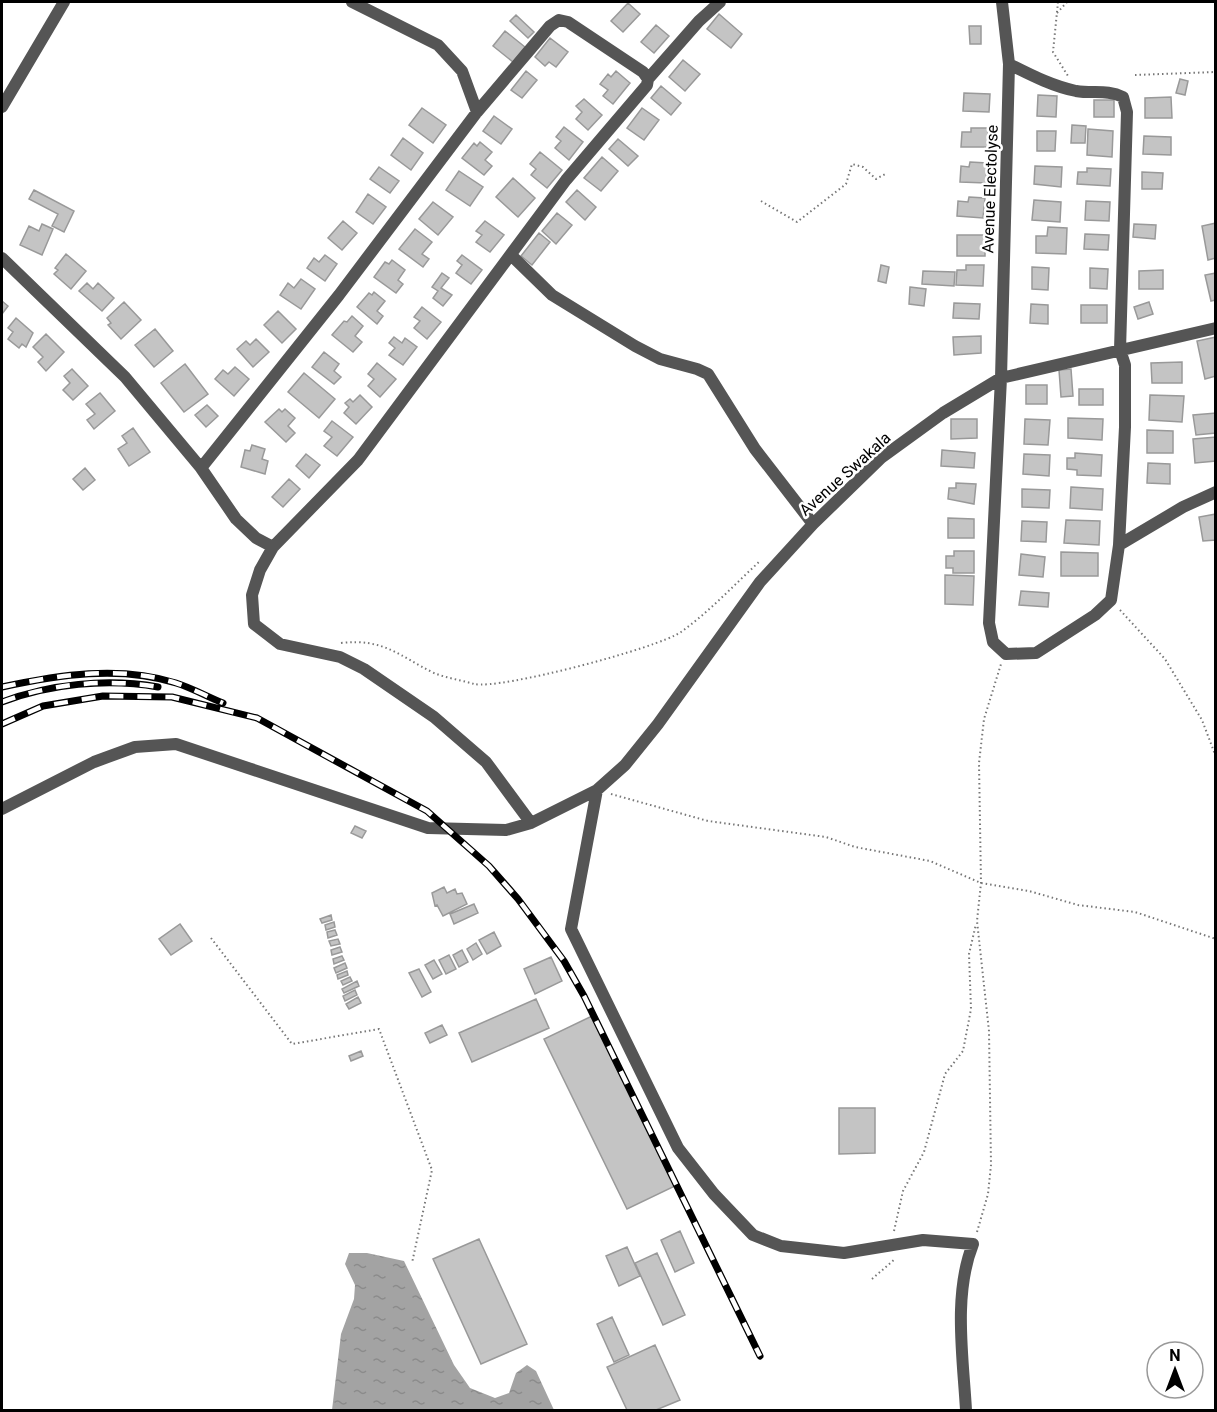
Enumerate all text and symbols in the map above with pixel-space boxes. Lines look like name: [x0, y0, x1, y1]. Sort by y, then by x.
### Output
street label: Avenue Electolyse: [978, 124, 1002, 254]
street label: Avenue Swakala: [796, 428, 894, 520]
north arrow: [1145, 1340, 1205, 1400]
text: N: [1169, 1346, 1181, 1365]

